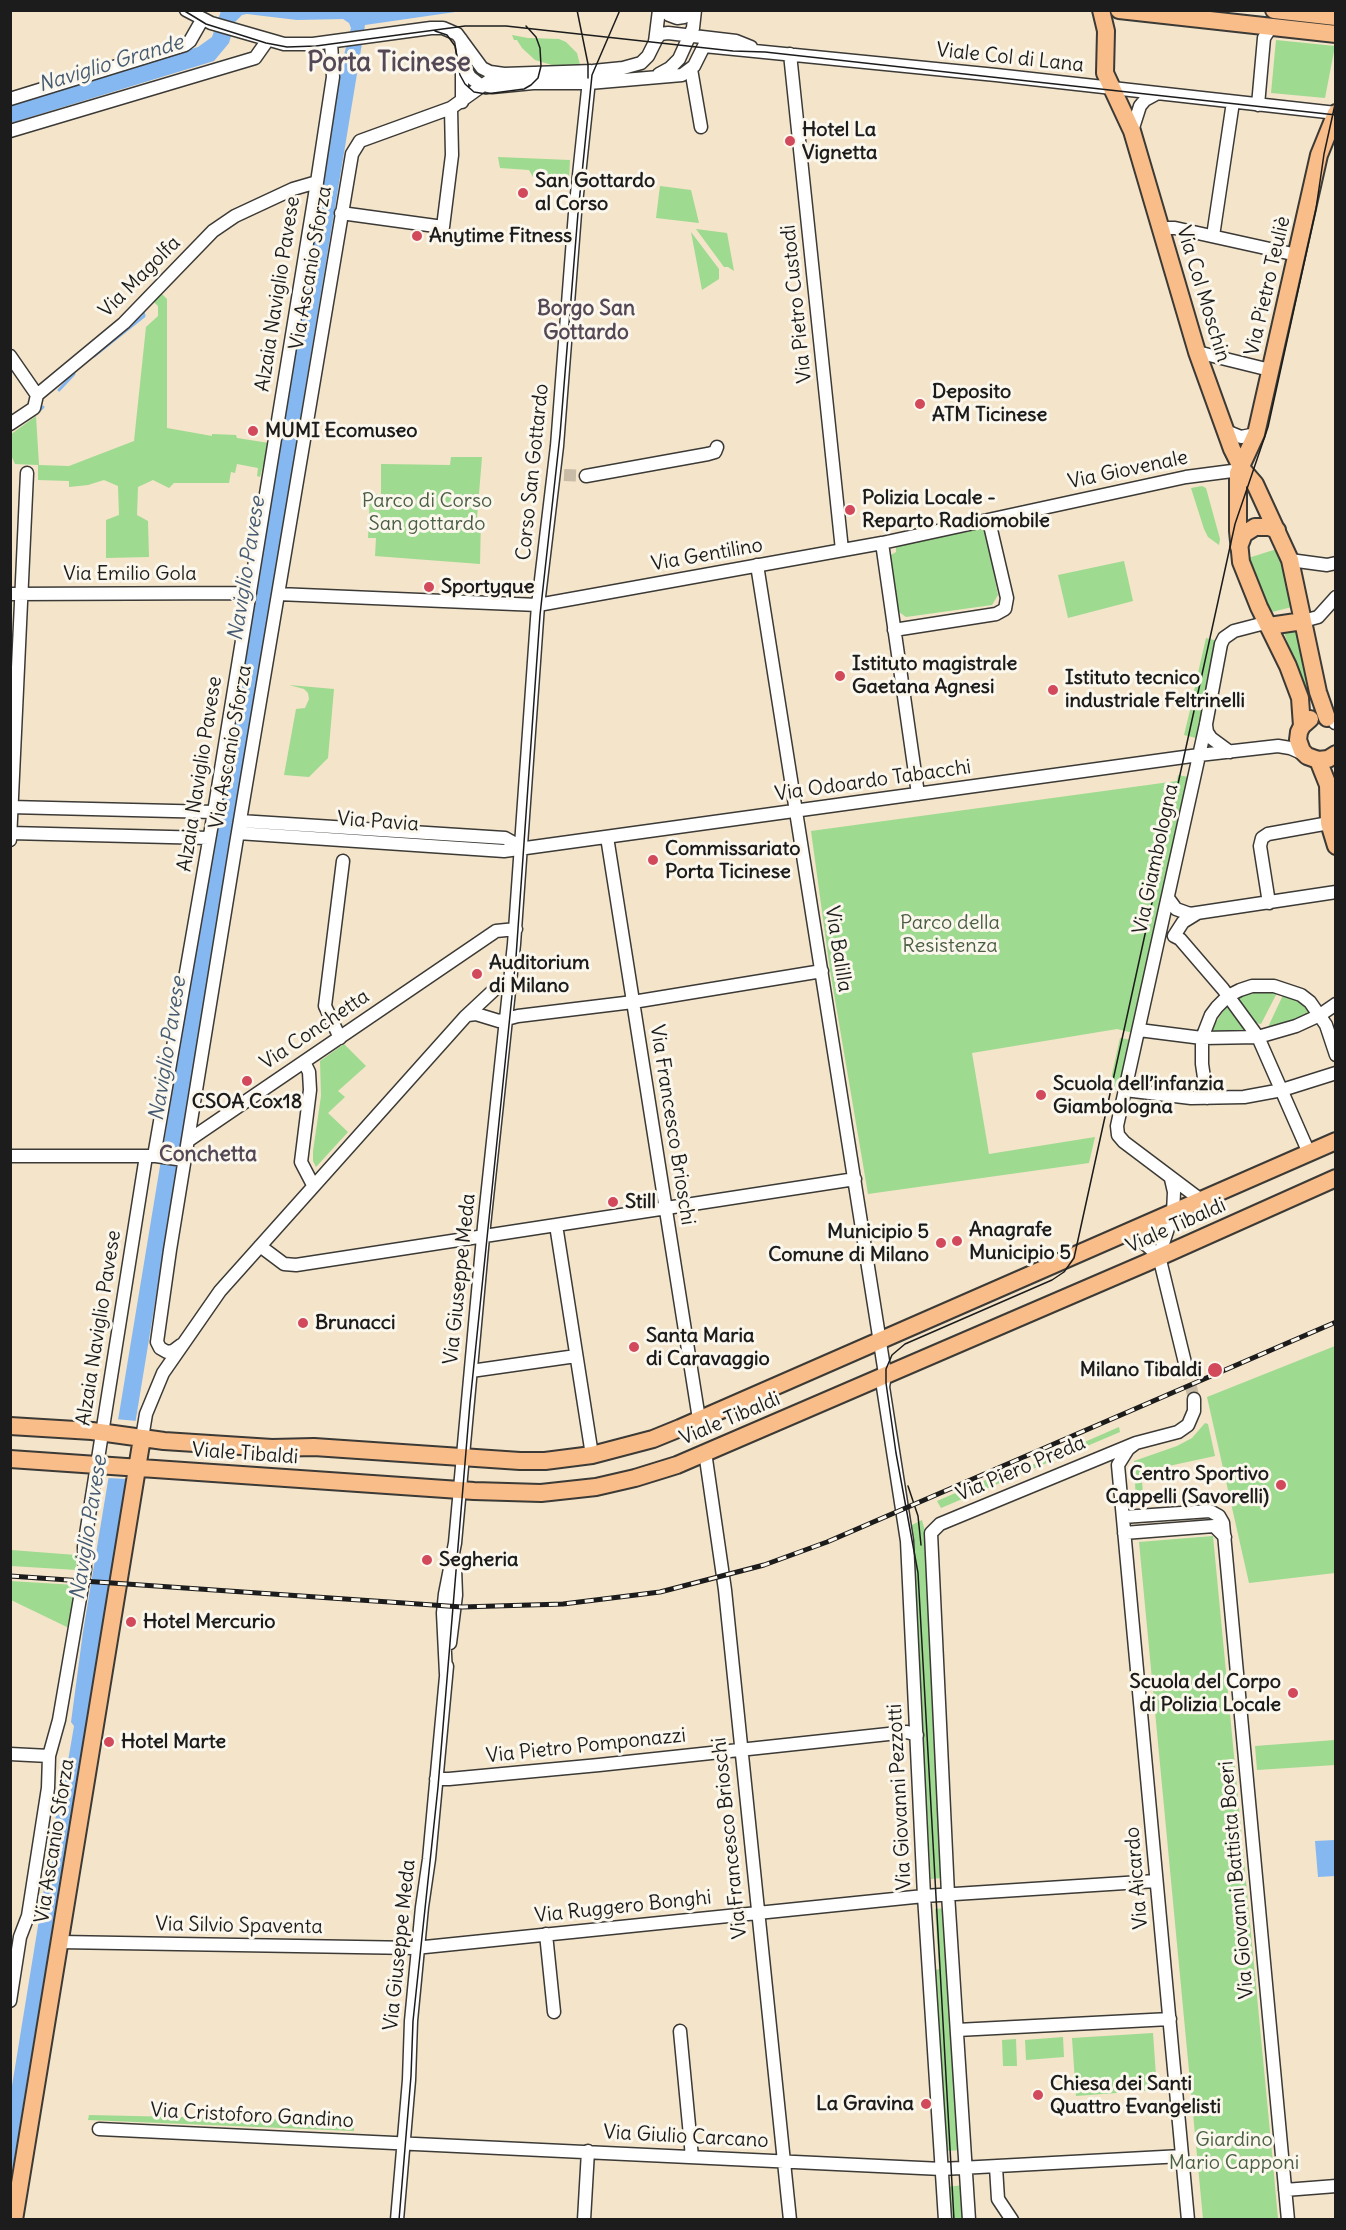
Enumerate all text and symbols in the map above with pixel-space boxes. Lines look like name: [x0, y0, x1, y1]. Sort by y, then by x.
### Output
water label: Naviglio Grande: [35, 30, 187, 98]
street label: Viale Col di Lana: [935, 38, 1085, 78]
district label: Porta Ticinese: [307, 48, 471, 80]
place label: Hotel La Vignetta: [802, 118, 877, 165]
marker: Hotel La Vignetta: [783, 134, 797, 148]
place label: San Gottardo al Corso: [535, 169, 655, 216]
street label: Via Ascanio Sforza: [285, 184, 337, 352]
marker: San Gottardo al Corso: [516, 186, 530, 200]
street label: Alzaia Naviglio Pavese: [251, 195, 305, 393]
street label: Via Pietro Teuliè: [1240, 214, 1296, 358]
street label: Via Col Moschin: [1171, 223, 1235, 365]
place label: Anytime Fitness: [429, 224, 572, 248]
street label: Via Pietro Custodi: [777, 224, 817, 384]
marker: Anytime Fitness: [410, 229, 424, 243]
street label: Via Magolfa: [94, 231, 186, 323]
district label: Borgo San Gottardo: [537, 296, 635, 346]
place label: Deposito ATM Ticinese: [932, 380, 1047, 427]
street label: Corso San Gottardo: [512, 382, 554, 562]
marker: Deposito ATM Ticinese: [913, 397, 927, 411]
place label: MUMI Ecomuseo: [265, 419, 417, 443]
marker: MUMI Ecomuseo: [246, 424, 260, 438]
street label: Via Giovenale: [1066, 446, 1190, 494]
place label: Polizia Locale - Reparto Radiomobile: [862, 486, 1050, 533]
park label: Parco di Corso San gottardo: [362, 489, 492, 536]
water label: Naviglio Pavese: [223, 495, 271, 643]
marker: Polizia Locale - Reparto Radiomobile: [843, 503, 857, 517]
street label: Via Gentilino: [649, 533, 765, 577]
street label: Via Emilio Gola: [63, 562, 197, 586]
place label: Sportyque: [441, 575, 534, 599]
marker: Sportyque: [422, 580, 436, 594]
place label: Istituto magistrale Gaetana Agnesi: [852, 652, 1017, 699]
street label: Via Ascanio Sforza: [205, 663, 257, 831]
place label: Istituto tecnico industriale Feltrinelli: [1065, 666, 1245, 713]
marker: Istituto magistrale Gaetana Agnesi: [833, 669, 847, 683]
street label: Alzaia Naviglio Pavese: [173, 675, 227, 873]
marker: Istituto tecnico industriale Feltrinelli: [1046, 683, 1060, 697]
street label: Via Odoardo Tabacchi: [773, 755, 973, 807]
street label: Via Giambologna: [1128, 782, 1184, 936]
street label: Via Pavia: [336, 807, 420, 837]
place label: Commissariato Porta Ticinese: [665, 837, 800, 884]
marker: Commissariato Porta Ticinese: [646, 853, 660, 867]
street label: Via Balilla: [819, 904, 857, 994]
park label: Parco della Resistenza: [900, 911, 1000, 958]
place label: Auditorium di Milano: [489, 951, 590, 998]
marker: Auditorium di Milano: [470, 967, 484, 981]
water label: Naviglio Pavese: [144, 975, 192, 1123]
street label: Via Conchetta: [256, 985, 374, 1075]
street label: Via Francesco Brioschi: [644, 1023, 700, 1227]
place label: Scuola dell’infanzia Giambologna: [1053, 1072, 1224, 1119]
marker: CSOA Cox18: [240, 1074, 254, 1088]
marker: Scuola dell’infanzia Giambologna: [1034, 1088, 1048, 1102]
place label: CSOA Cox18: [192, 1090, 302, 1114]
district label: Conchetta: [159, 1142, 257, 1168]
place label: Still: [625, 1190, 656, 1214]
street label: Via Giuseppe Meda: [439, 1192, 481, 1366]
street label: Viale Tibaldi: [1122, 1193, 1230, 1259]
marker: Still: [606, 1195, 620, 1209]
place label: Anagrafe Municipio 5: [969, 1218, 1071, 1265]
place label: Municipio 5 Comune di Milano: [768, 1220, 929, 1267]
street label: Alzaia Naviglio Pavese: [72, 1229, 126, 1427]
marker: Anagrafe Municipio 5: [950, 1234, 964, 1248]
marker: Municipio 5 Comune di Milano: [934, 1236, 948, 1250]
place label: Brunacci: [315, 1311, 395, 1335]
marker: Brunacci: [296, 1316, 310, 1330]
place label: Santa Maria di Caravaggio: [646, 1324, 770, 1371]
marker: Santa Maria di Caravaggio: [627, 1340, 641, 1354]
place label: Milano Tibaldi: [1080, 1358, 1202, 1382]
marker: Milano Tibaldi: [1206, 1361, 1224, 1379]
street label: Viale Tibaldi: [676, 1387, 784, 1451]
street label: Via Piero Preda: [953, 1431, 1089, 1507]
street label: Viale Tibaldi: [191, 1438, 299, 1470]
water label: Naviglio Pavese: [65, 1454, 113, 1602]
place label: Centro Sportivo Cappelli (Savorelli): [1105, 1462, 1269, 1509]
marker: Centro Sportivo Cappelli (Savorelli): [1274, 1478, 1288, 1492]
place label: Segheria: [439, 1548, 518, 1572]
marker: Segheria: [420, 1553, 434, 1567]
place label: Hotel Mercurio: [143, 1610, 276, 1634]
marker: Hotel Mercurio: [124, 1615, 138, 1629]
place label: Scuola del Corpo di Polizia Locale: [1130, 1670, 1281, 1717]
marker: Scuola del Corpo di Polizia Locale: [1286, 1686, 1300, 1700]
street label: Via Giovanni Pezzotti: [883, 1703, 917, 1891]
street label: Via Pietro Pomponazzi: [485, 1724, 687, 1768]
place label: Hotel Marte: [121, 1730, 226, 1754]
marker: Hotel Marte: [102, 1735, 116, 1749]
street label: Via Francesco Brioschi: [707, 1736, 753, 1940]
street label: Via Ascanio Sforza: [30, 1757, 80, 1925]
street label: Via Giovanni Battista Boeri: [1215, 1760, 1259, 2000]
street label: Via Aicardo: [1121, 1826, 1153, 1930]
street label: Via Giuseppe Meda: [379, 1858, 421, 2032]
street label: Via Ruggero Bonghi: [533, 1886, 713, 1928]
street label: Via Silvio Spaventa: [155, 1913, 323, 1939]
place label: Chiesa dei Santi Quattro Evangelisti: [1050, 2072, 1221, 2119]
marker: Chiesa dei Santi Quattro Evangelisti: [1031, 2088, 1045, 2102]
place label: La Gravina: [816, 2092, 914, 2116]
marker: La Gravina: [919, 2097, 933, 2111]
street label: Via Cristoforo Gandino: [150, 2099, 354, 2133]
street label: Via Giulio Carcano: [603, 2121, 769, 2153]
park label: Giardino Mario Capponi: [1169, 2128, 1299, 2175]

